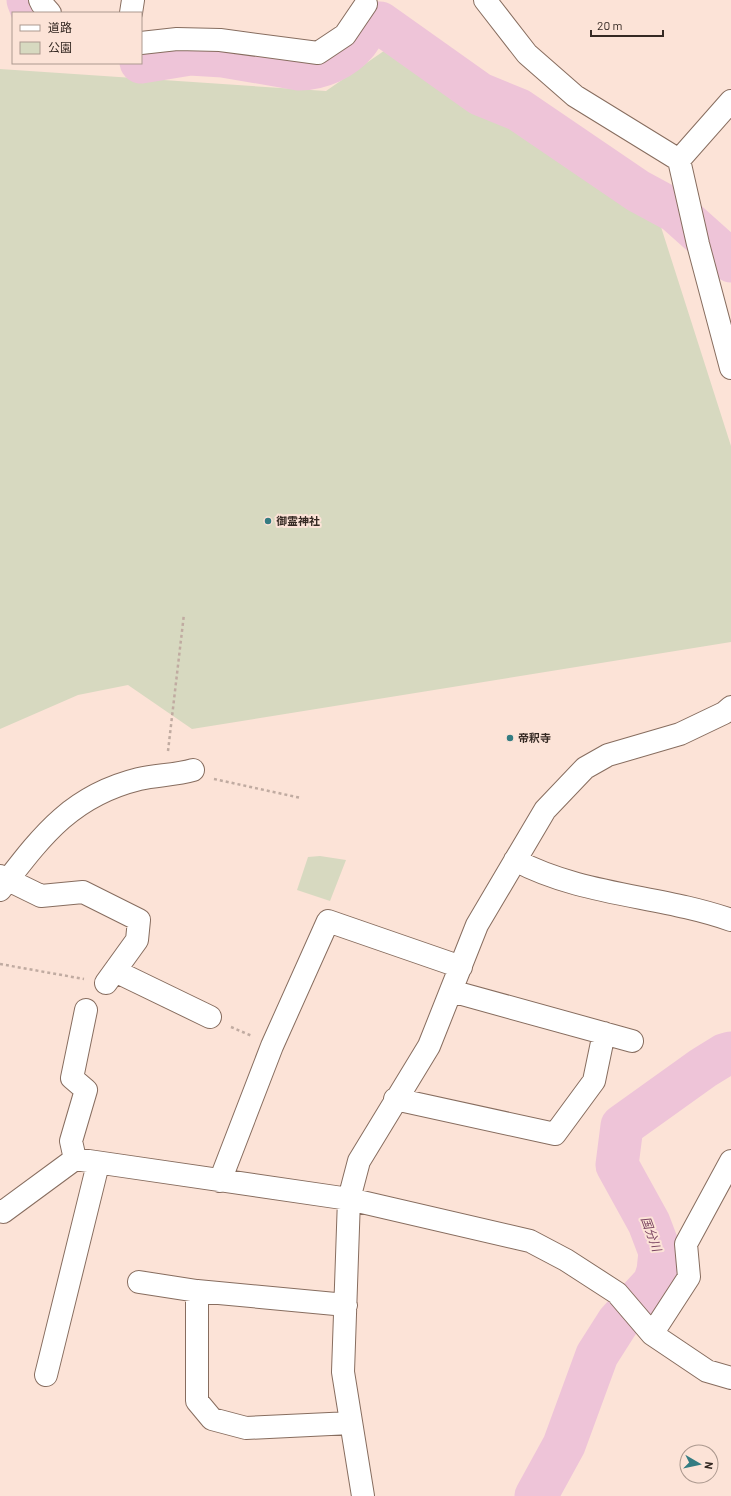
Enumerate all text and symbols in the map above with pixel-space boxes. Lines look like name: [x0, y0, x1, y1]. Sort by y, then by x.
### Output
legend: [12, 12, 142, 64]
scale bar: [591, 12, 663, 38]
text: 20 m: [597, 18, 623, 32]
text: 道路: [48, 20, 72, 34]
text: 公園: [48, 40, 72, 54]
place label: 御霊神社: [276, 514, 320, 527]
marker: 御霊神社: [263, 516, 273, 526]
place label: 帝釈寺: [518, 731, 551, 744]
marker: 帝釈寺: [505, 733, 515, 743]
water label: 国分川: [639, 1214, 665, 1255]
north arrow: [679, 1444, 719, 1484]
text: N: [702, 1461, 716, 1470]

